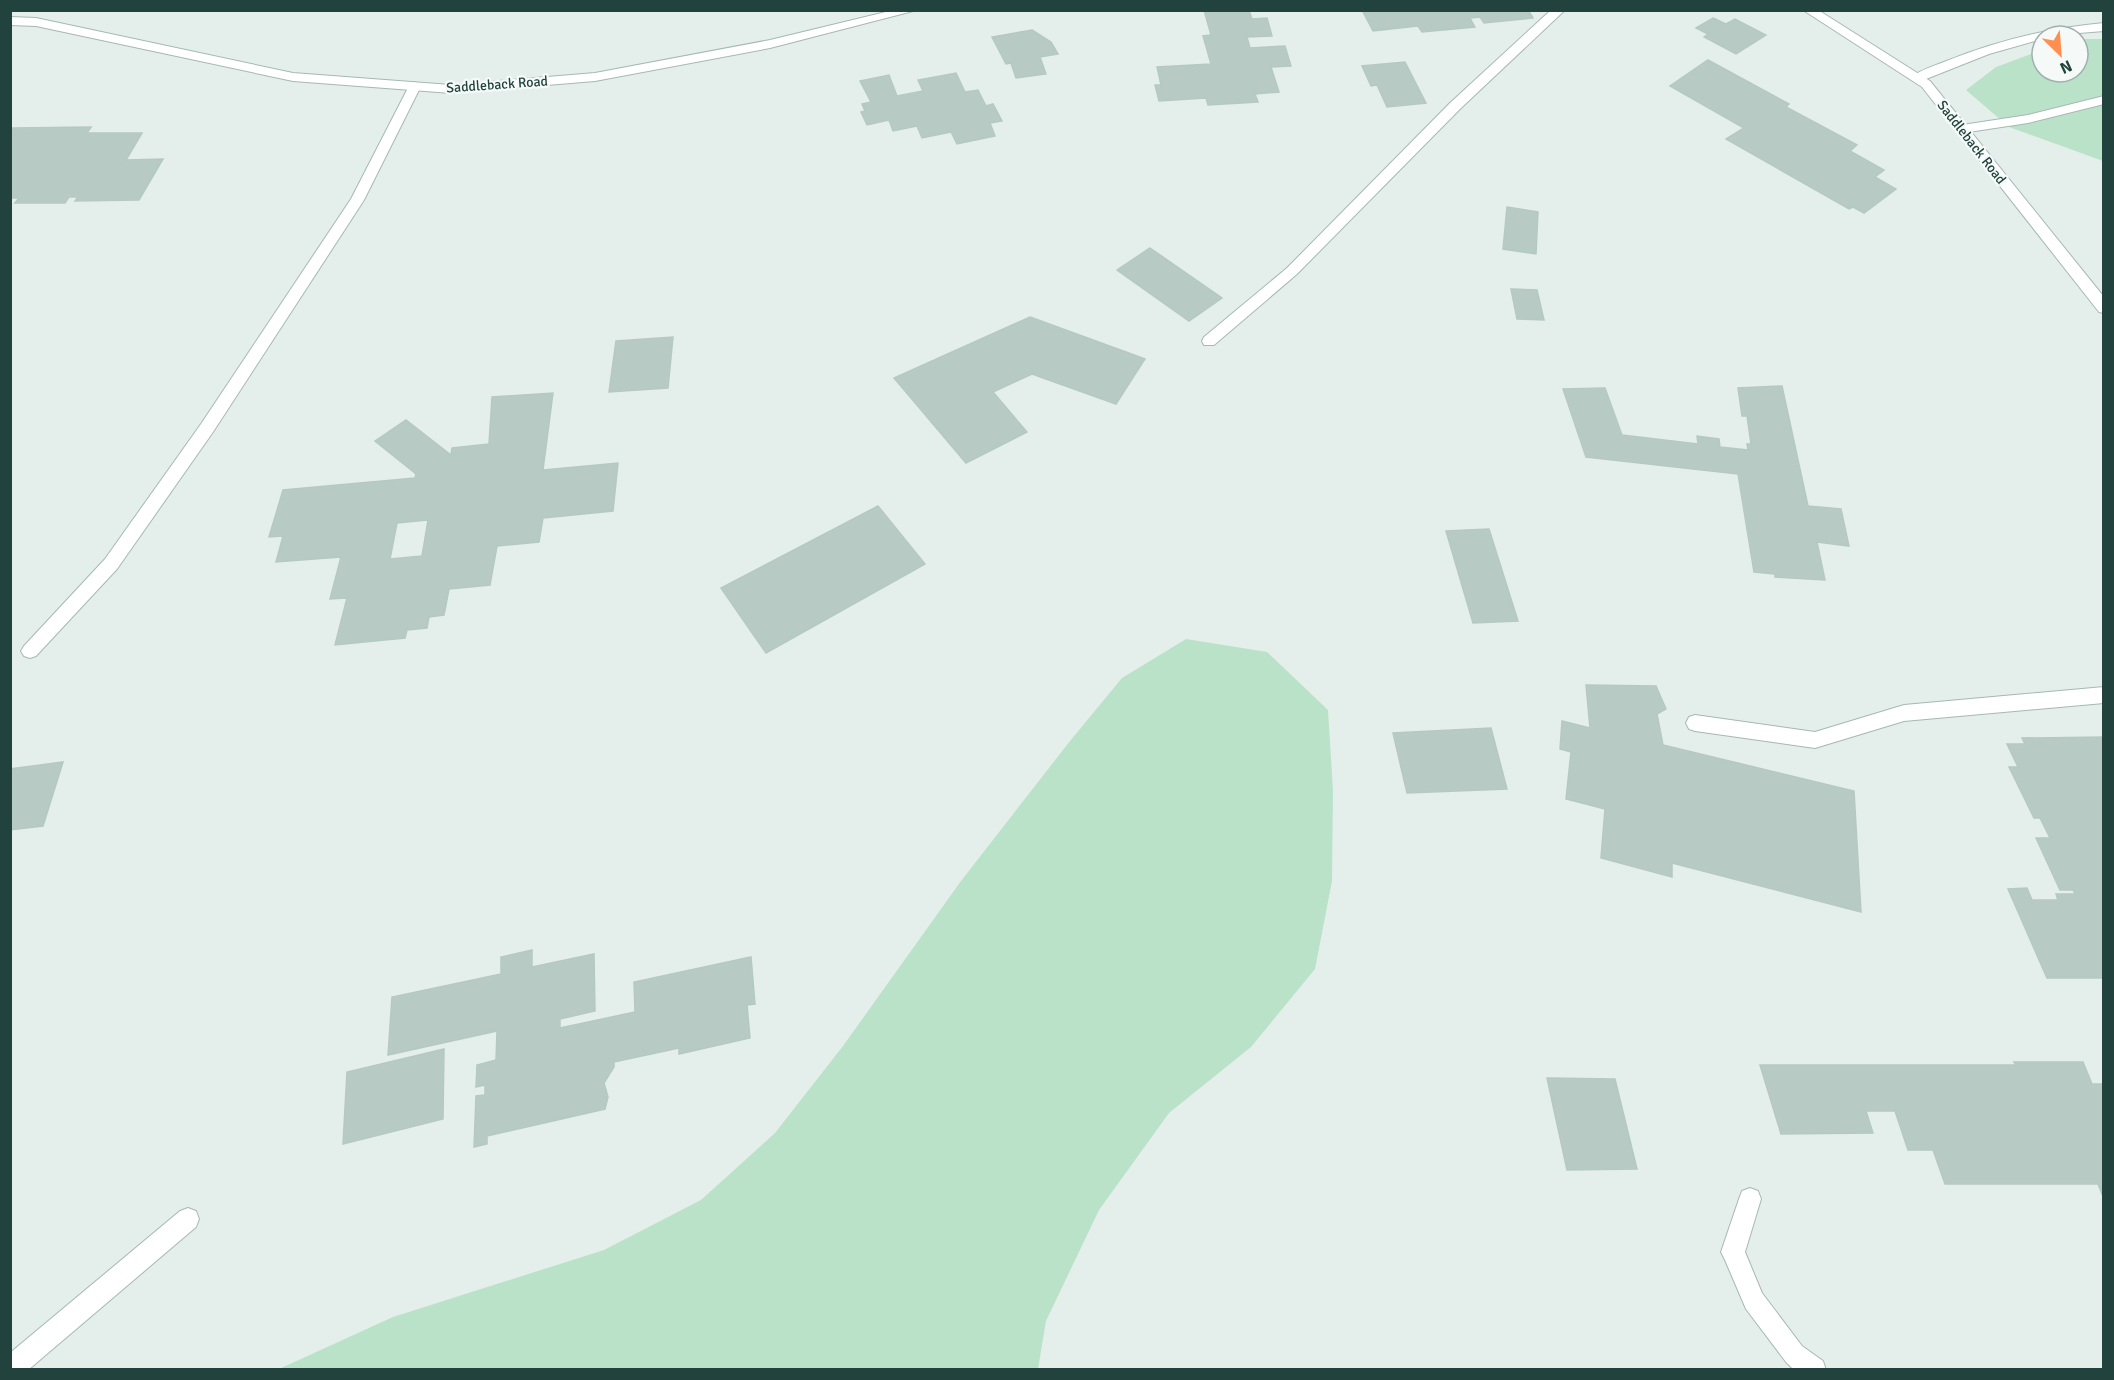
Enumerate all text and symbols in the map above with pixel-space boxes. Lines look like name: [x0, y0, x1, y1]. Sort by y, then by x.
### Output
north arrow: [2030, 24, 2090, 84]
text: N: [2057, 55, 2075, 78]
street label: Saddleback Road: [446, 72, 548, 97]
street label: Saddleback Road: [1934, 97, 2010, 188]

